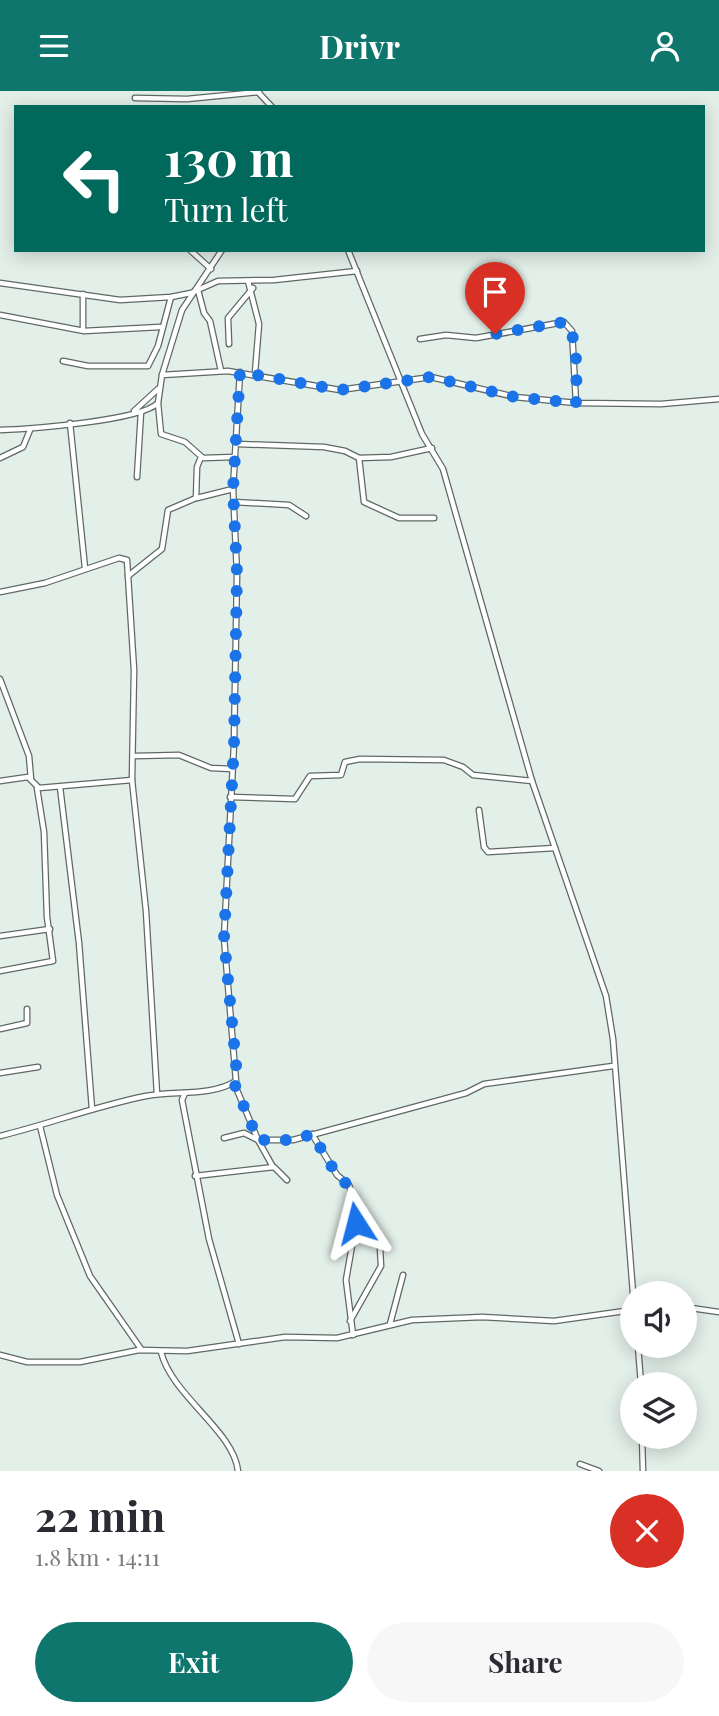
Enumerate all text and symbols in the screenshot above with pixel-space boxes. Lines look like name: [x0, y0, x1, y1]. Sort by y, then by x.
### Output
text: Drivr: [319, 24, 400, 67]
icon: menu: [35, 27, 73, 65]
icon: person: [646, 27, 684, 65]
text: 130 m: [164, 124, 294, 189]
icon: left: [49, 133, 140, 224]
text: Turn left: [164, 187, 288, 230]
pin: [465, 262, 525, 334]
icon: arrive: [476, 273, 514, 311]
position arrow: [319, 1186, 393, 1260]
map controls: [620, 1281, 697, 1449]
button: sound: [620, 1281, 697, 1358]
button: layers: [620, 1372, 697, 1449]
text: 22 min: [35, 1487, 165, 1543]
button: close: [610, 1494, 684, 1568]
text: 1.8 km · 14:11: [35, 1541, 160, 1572]
button: Exit: [35, 1622, 353, 1702]
button: Share: [367, 1622, 684, 1702]

